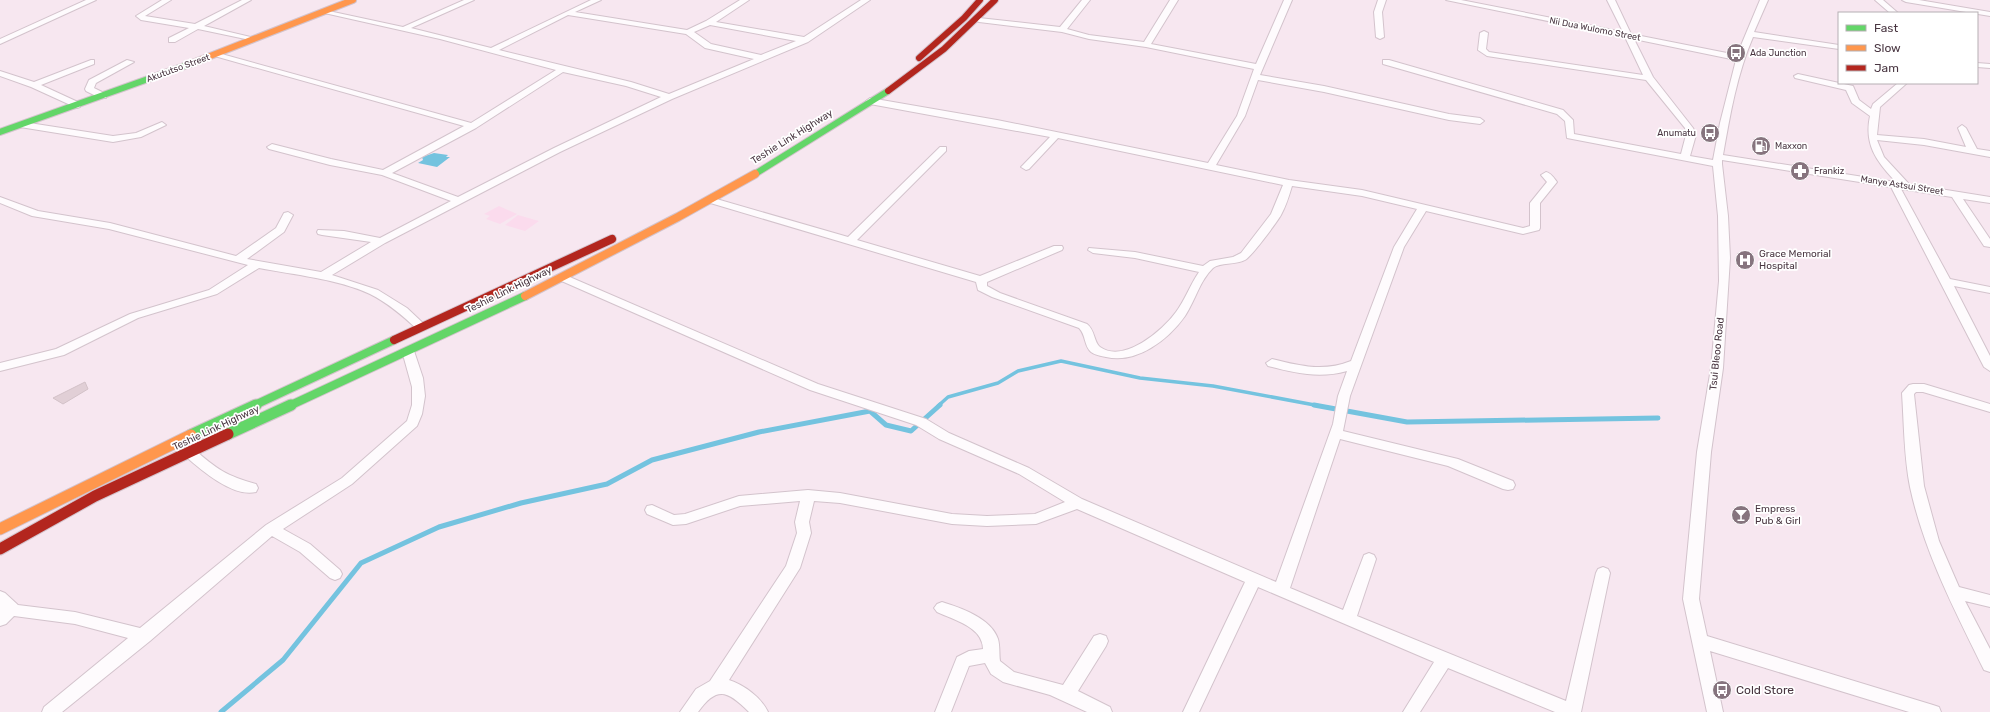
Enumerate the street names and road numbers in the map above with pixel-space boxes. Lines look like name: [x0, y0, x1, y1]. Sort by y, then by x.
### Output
street label: Nii Dua Wulomo Street: [1549, 15, 1642, 43]
street label: Akututso Street: [145, 52, 211, 84]
street label: Teshie Link Highway: [749, 107, 835, 167]
street label: Manye Astsui Street: [1860, 174, 1945, 197]
street label: Teshie Link Highway: [464, 264, 554, 316]
street label: Tsui Bleoo Road: [1707, 317, 1727, 391]
street label: Teshie Link Highway: [171, 402, 262, 453]

